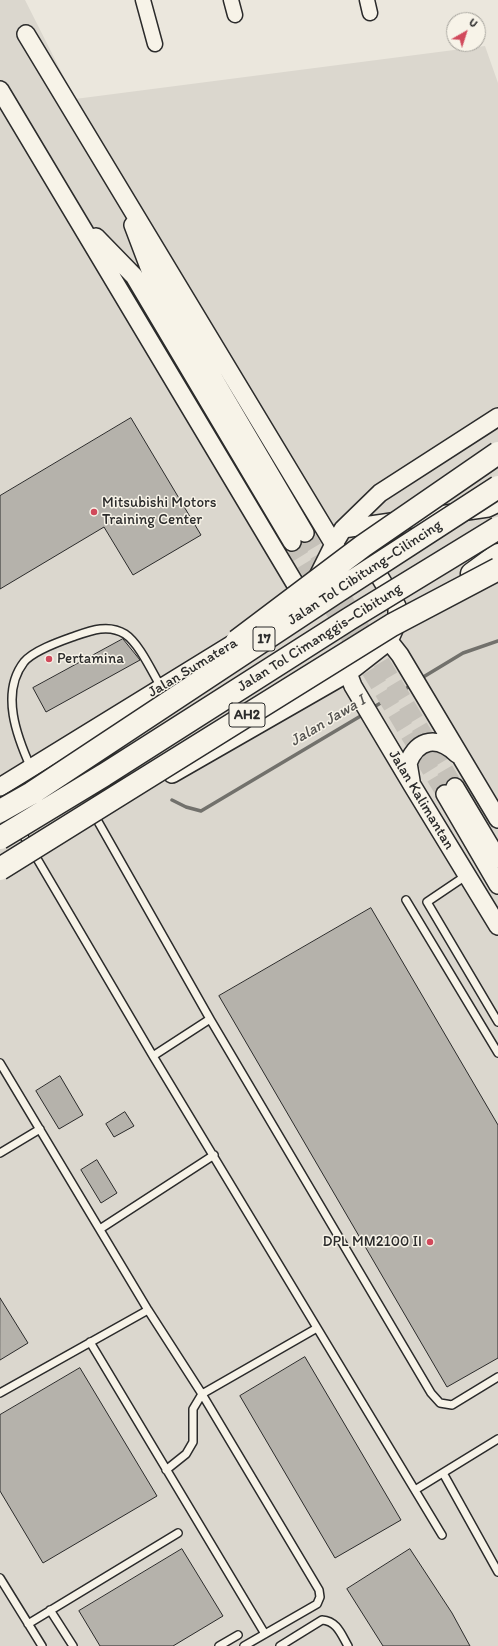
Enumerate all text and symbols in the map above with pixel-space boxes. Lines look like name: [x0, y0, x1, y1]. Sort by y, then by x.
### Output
north arrow: [446, 12, 486, 52]
text: U: [466, 16, 480, 30]
place label: Mitsubishi Motors Training Center: [102, 494, 216, 529]
marker: Mitsubishi Motors Training Center: [89, 507, 99, 517]
street label: Jalan Tol Cibitung–Cilincing: [284, 516, 446, 630]
street label: Jalan Tol Cimanggis–Cibitung: [234, 580, 406, 696]
road number: 17: [253, 627, 275, 651]
street label: Jalan Sumatera: [145, 634, 241, 702]
place label: Pertamina: [57, 650, 124, 668]
marker: Pertamina: [44, 654, 54, 664]
water label: Jalan Jawa I: [287, 691, 369, 751]
road number: AH2: [229, 703, 265, 727]
street label: Jalan Kalimantan: [384, 747, 458, 853]
place label: DPL MM2100 II: [322, 1233, 422, 1251]
marker: DPL MM2100 II: [425, 1237, 435, 1247]

